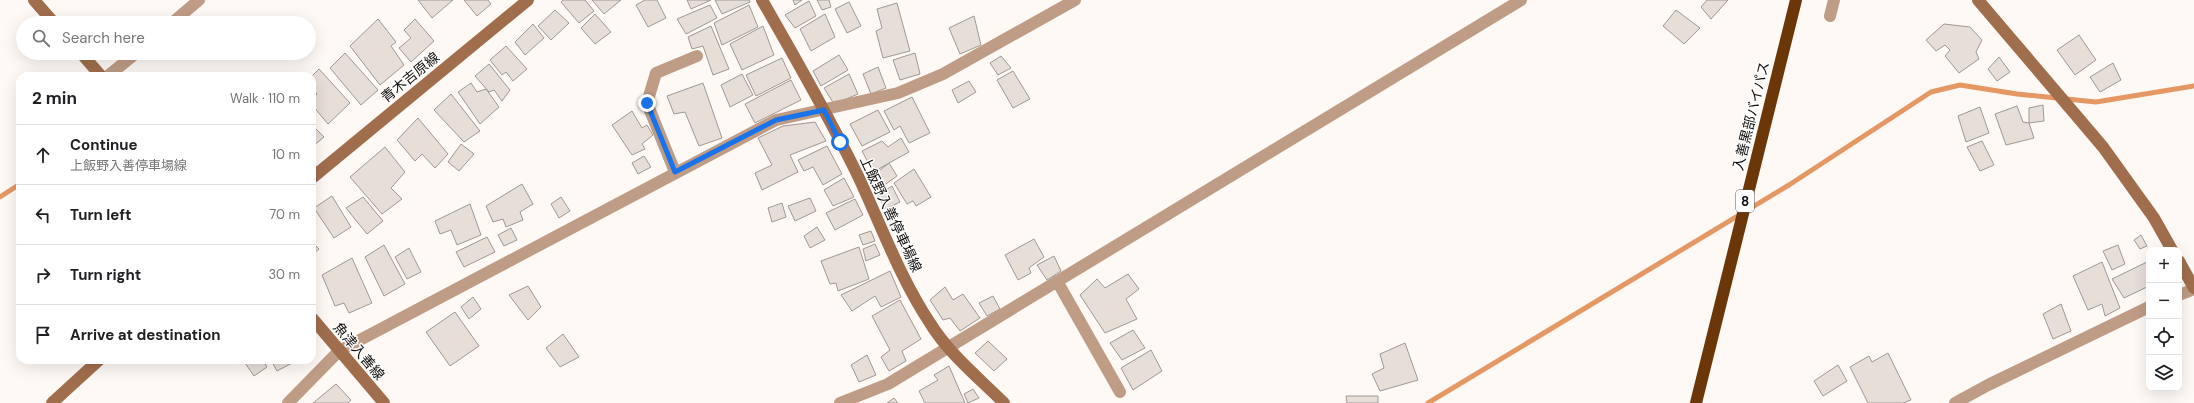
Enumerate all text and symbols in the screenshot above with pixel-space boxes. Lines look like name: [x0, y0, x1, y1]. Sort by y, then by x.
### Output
search box: [16, 16, 316, 60]
icon: search: [30, 27, 52, 49]
text: Search here: [62, 28, 145, 48]
street label: 青木吉原線: [377, 48, 443, 106]
street label: 入善黒部バイパス: [1729, 60, 1773, 172]
text: 2 min: [32, 87, 77, 109]
text: Walk · 110 m: [230, 90, 300, 107]
route end: [638, 94, 656, 112]
route start: [831, 133, 849, 151]
text: Continue: [70, 135, 138, 155]
icon: ahead: [32, 144, 54, 166]
text: 10 m: [272, 146, 300, 163]
street label: 上飯野入善停車場線: [856, 153, 926, 275]
text: 上飯野入善停車場線: [70, 157, 187, 174]
road number: 8: [1736, 190, 1754, 212]
icon: left: [32, 204, 54, 226]
text: Turn left: [70, 205, 131, 225]
text: 70 m: [269, 206, 300, 223]
map controls: [2146, 247, 2182, 391]
button: +: [2146, 247, 2182, 283]
icon: right: [32, 264, 54, 286]
text: Turn right: [70, 265, 141, 285]
text: 30 m: [268, 266, 300, 283]
button: −: [2146, 283, 2182, 319]
street label: 魚津入善線: [330, 318, 388, 384]
button: locate: [2146, 319, 2182, 355]
icon: arrive: [32, 324, 54, 346]
text: Arrive at destination: [70, 325, 221, 345]
button: layers: [2146, 355, 2182, 391]

